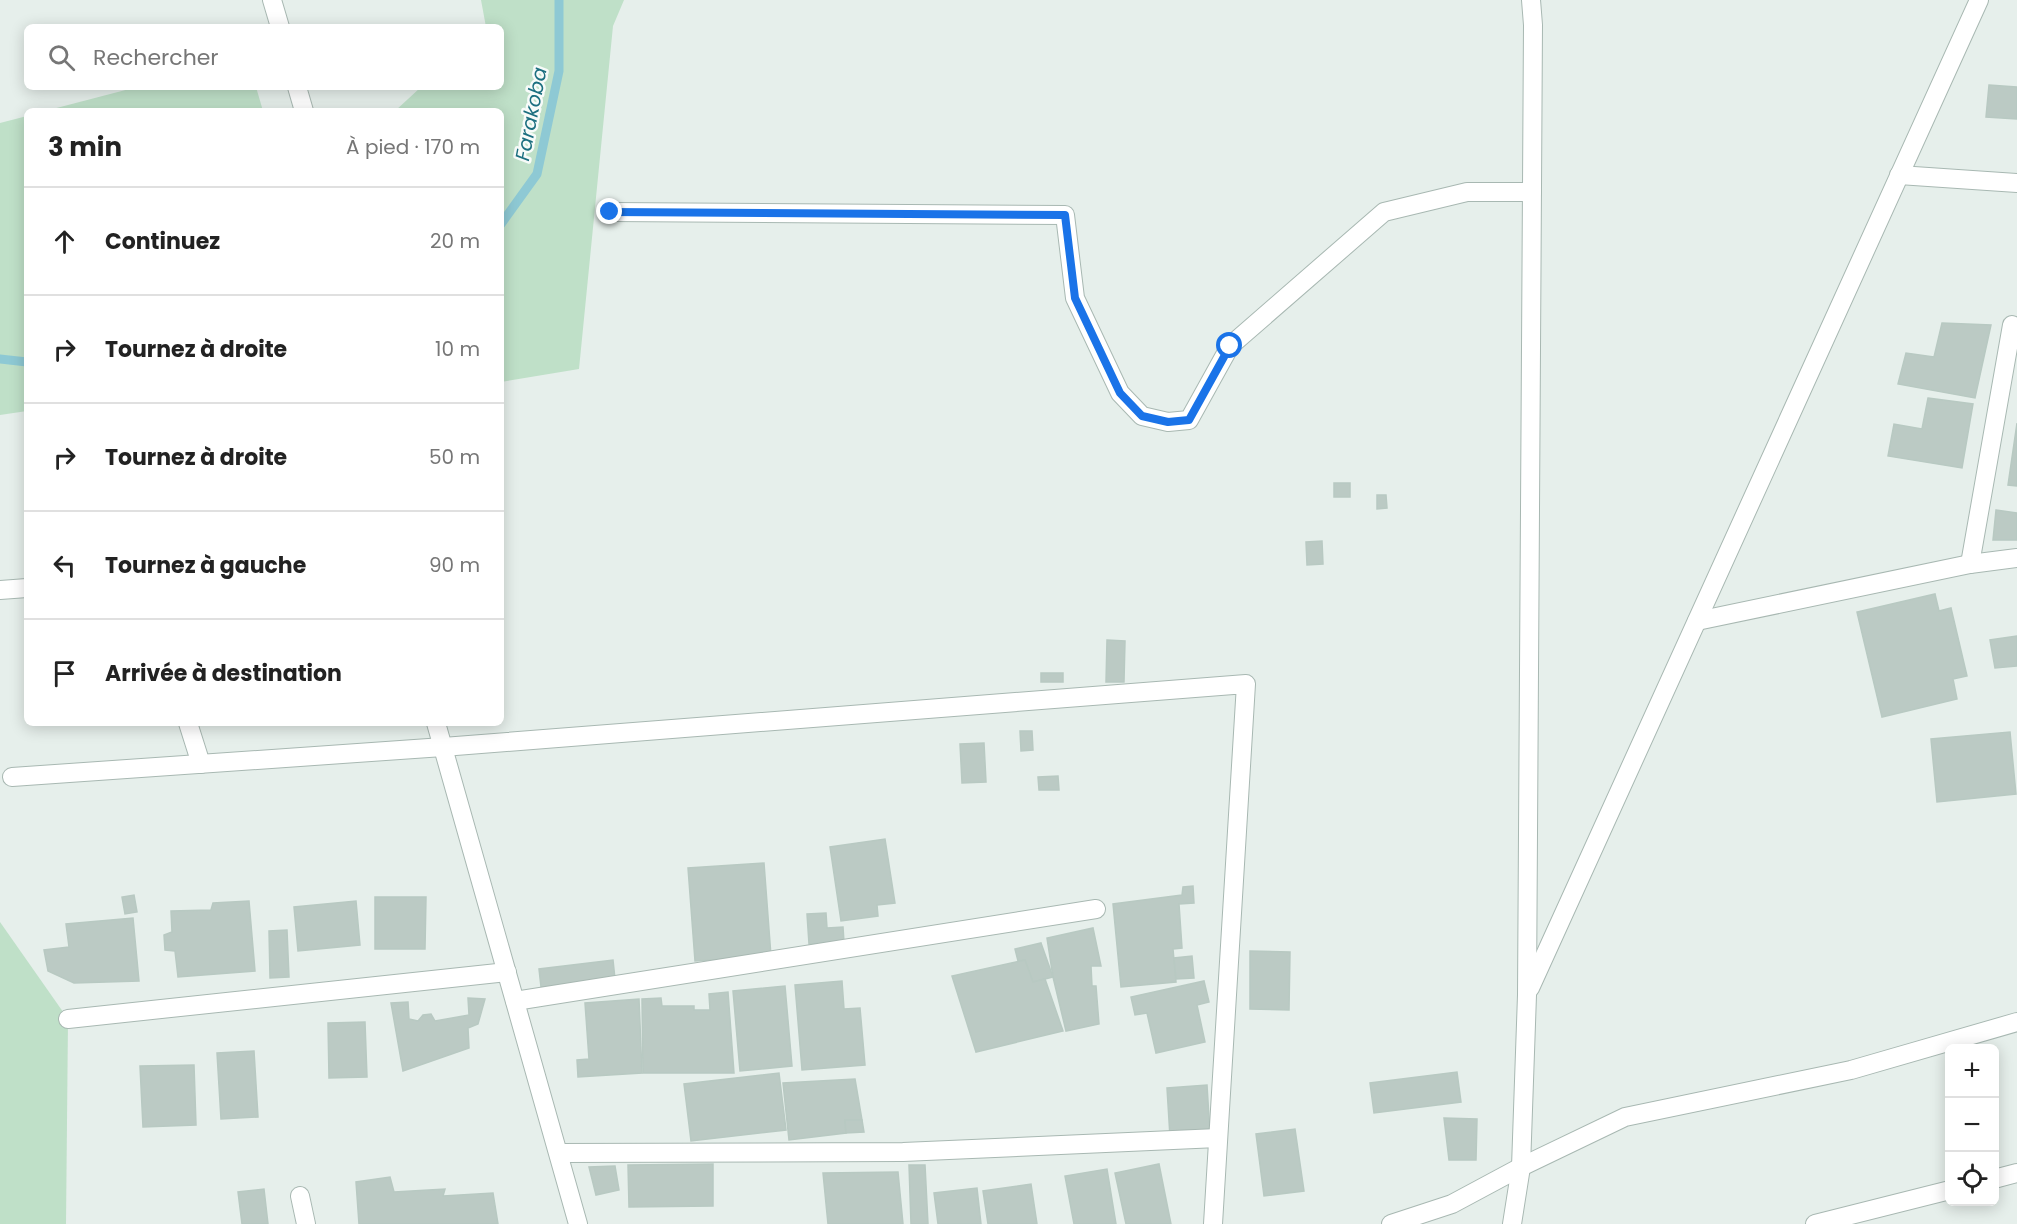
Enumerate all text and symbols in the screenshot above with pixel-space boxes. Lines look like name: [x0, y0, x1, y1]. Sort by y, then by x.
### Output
search box: [24, 24, 504, 90]
icon: search: [45, 41, 78, 74]
text: Rechercher: [93, 42, 219, 73]
water label: Farakoba: [508, 65, 554, 163]
text: 3 min: [48, 129, 122, 165]
text: À pied · 170 m: [346, 133, 480, 161]
route end: [596, 198, 622, 224]
icon: ahead: [48, 225, 81, 258]
text: Continuez: [105, 226, 220, 257]
text: 20 m: [430, 227, 480, 255]
route start: [1216, 332, 1242, 358]
icon: right: [48, 333, 81, 366]
text: Tournez à droite: [105, 334, 287, 365]
text: 10 m: [435, 335, 480, 363]
icon: right: [48, 441, 81, 474]
text: Tournez à droite: [105, 442, 287, 473]
text: 50 m: [429, 443, 480, 471]
icon: left: [48, 549, 81, 582]
text: Tournez à gauche: [105, 550, 306, 581]
text: 90 m: [429, 551, 480, 579]
icon: arrive: [48, 657, 81, 690]
text: Arrivée à destination: [105, 658, 342, 689]
map controls: [1945, 1044, 1999, 1206]
button: +: [1945, 1044, 1999, 1098]
button: −: [1945, 1098, 1999, 1152]
button: locate: [1945, 1152, 1999, 1206]

